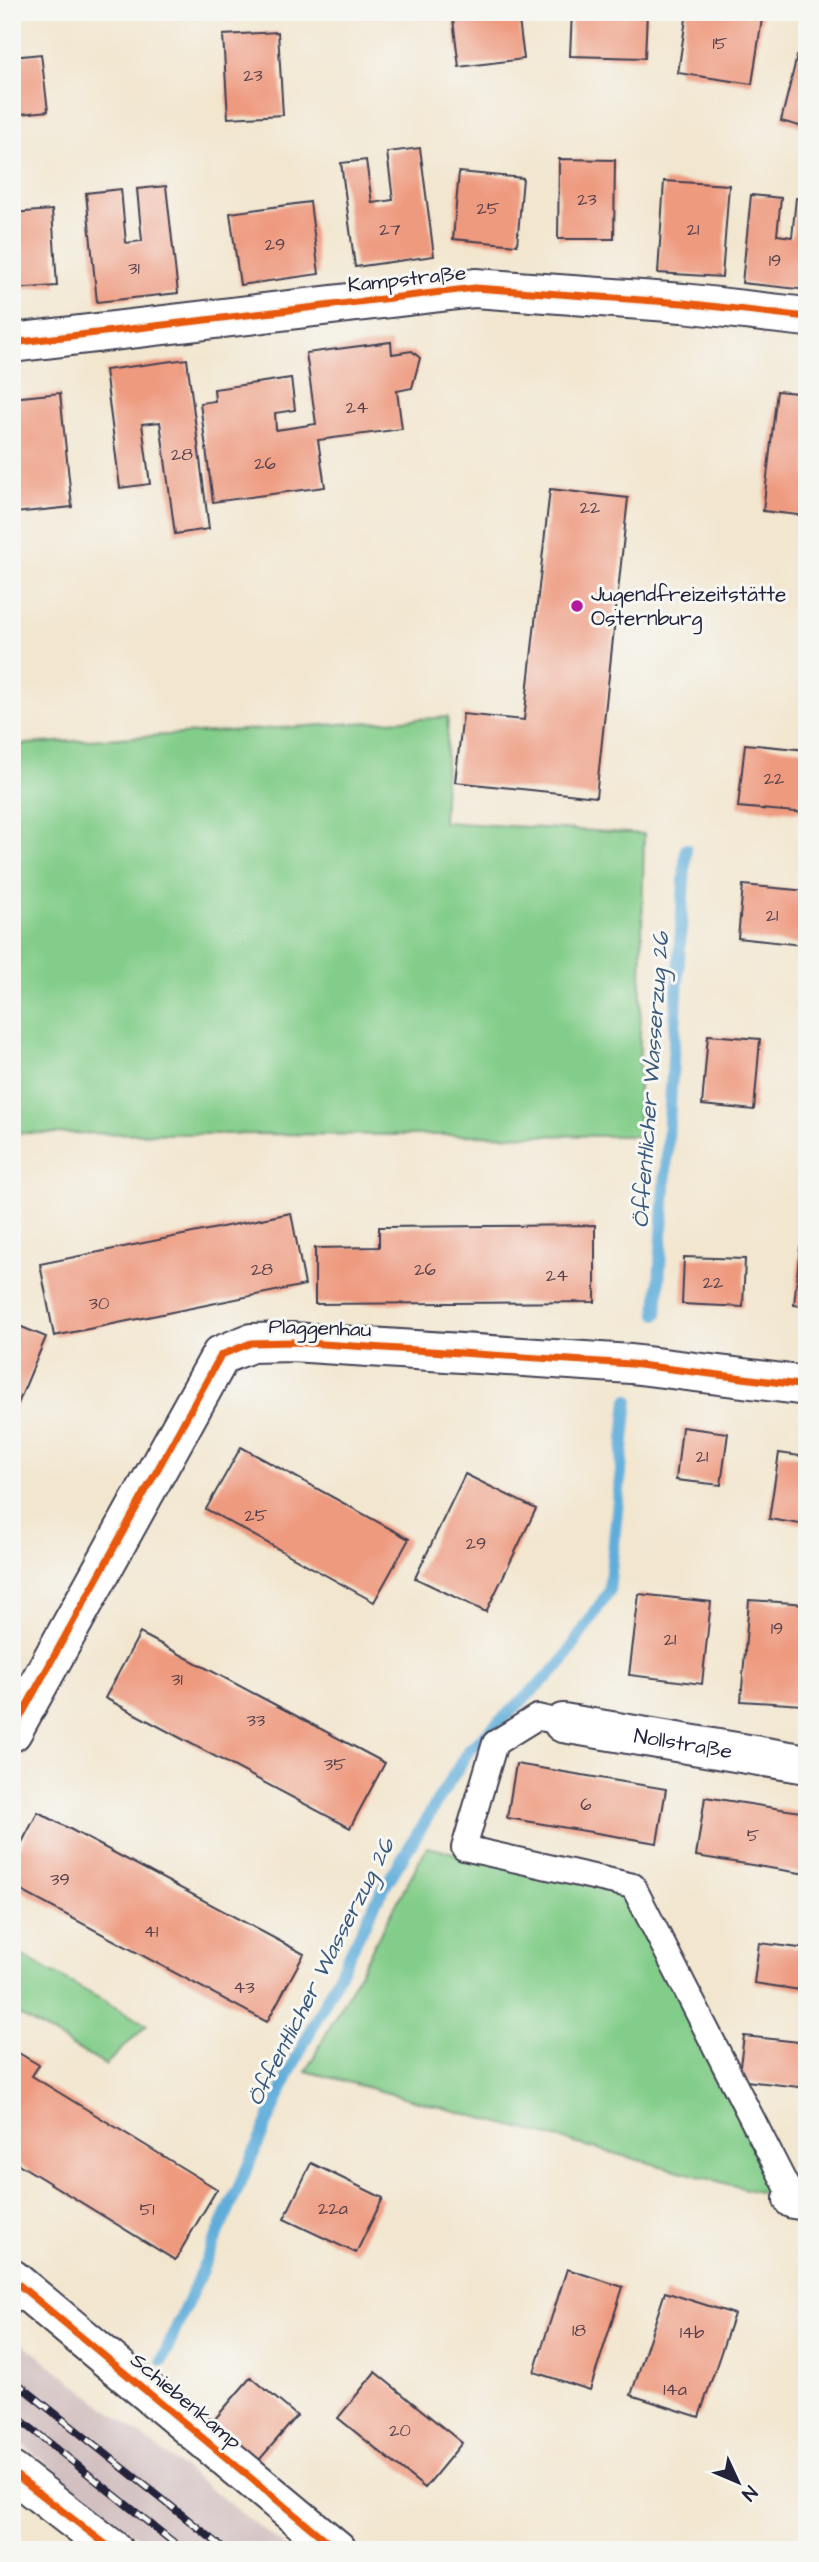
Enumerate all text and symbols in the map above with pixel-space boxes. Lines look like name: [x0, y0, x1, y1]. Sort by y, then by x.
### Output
house number: 15: [712, 31, 728, 56]
house number: 23: [243, 63, 263, 88]
house number: 23: [577, 187, 597, 212]
house number: 25: [476, 196, 500, 221]
house number: 27: [379, 217, 401, 242]
house number: 21: [687, 217, 699, 242]
house number: 29: [265, 232, 285, 257]
house number: 19: [769, 248, 781, 273]
house number: 31: [128, 256, 140, 281]
street label: Kampstraße: [346, 258, 468, 301]
house number: 24: [346, 395, 368, 420]
house number: 28: [171, 442, 193, 467]
house number: 26: [254, 451, 276, 476]
house number: 22: [580, 495, 601, 520]
place label: Jugendfreizeitstätte Osternburg: [591, 580, 786, 635]
marker: Jugendfreizeitstätte Osternburg: [569, 598, 585, 614]
house number: 22: [764, 766, 785, 791]
house number: 21: [766, 903, 778, 928]
water label: Öffentlicher Wasserzug 26: [625, 929, 678, 1229]
house number: 28: [251, 1257, 273, 1282]
house number: 26: [414, 1257, 436, 1282]
house number: 24: [546, 1263, 568, 1288]
house number: 22: [703, 1270, 724, 1295]
house number: 30: [89, 1291, 109, 1316]
street label: Plaggenhau: [268, 1312, 372, 1346]
house number: 21: [696, 1444, 708, 1469]
house number: 25: [244, 1503, 268, 1528]
house number: 29: [466, 1531, 486, 1556]
house number: 19: [771, 1616, 783, 1641]
house number: 21: [664, 1627, 676, 1652]
house number: 31: [171, 1667, 183, 1692]
house number: 33: [247, 1708, 265, 1733]
street label: Nollstraße: [632, 1721, 735, 1766]
house number: 35: [324, 1752, 346, 1777]
house number: 6: [580, 1792, 592, 1817]
house number: 5: [747, 1823, 760, 1848]
water label: Öffentlicher Wasserzug 26: [239, 1831, 404, 2112]
house number: 39: [50, 1867, 70, 1892]
house number: 41: [144, 1919, 158, 1944]
house number: 43: [233, 1975, 255, 2000]
house number: 22a: [318, 2196, 348, 2221]
house number: 51: [139, 2197, 155, 2222]
house number: 18: [572, 2318, 586, 2343]
house number: 14b: [680, 2320, 704, 2345]
street label: Schiebenkamp: [124, 2346, 248, 2457]
house number: 14a: [663, 2377, 687, 2402]
house number: 20: [389, 2418, 411, 2443]
north arrow: [704, 2446, 774, 2516]
text: N: [735, 2479, 763, 2506]

